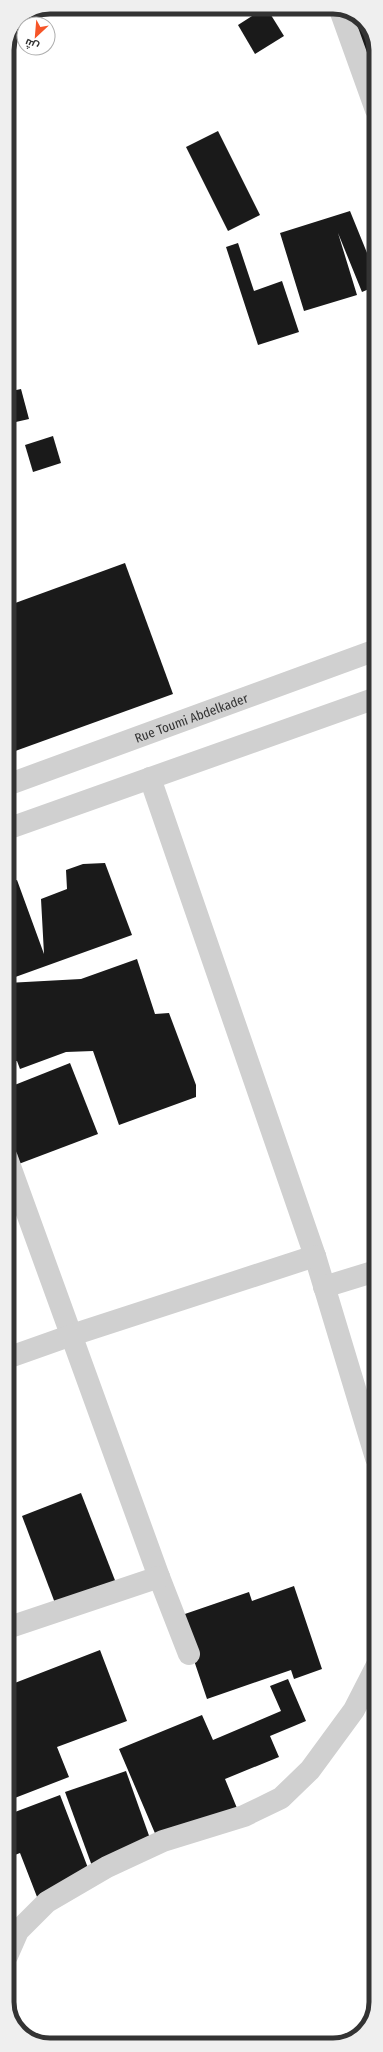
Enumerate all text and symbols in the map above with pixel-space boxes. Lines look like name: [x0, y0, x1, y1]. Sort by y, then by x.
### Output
north arrow: [16, 16, 56, 56]
text: ش: [23, 36, 41, 53]
street label: Rue Toumi Abdelkader: [132, 690, 250, 745]

